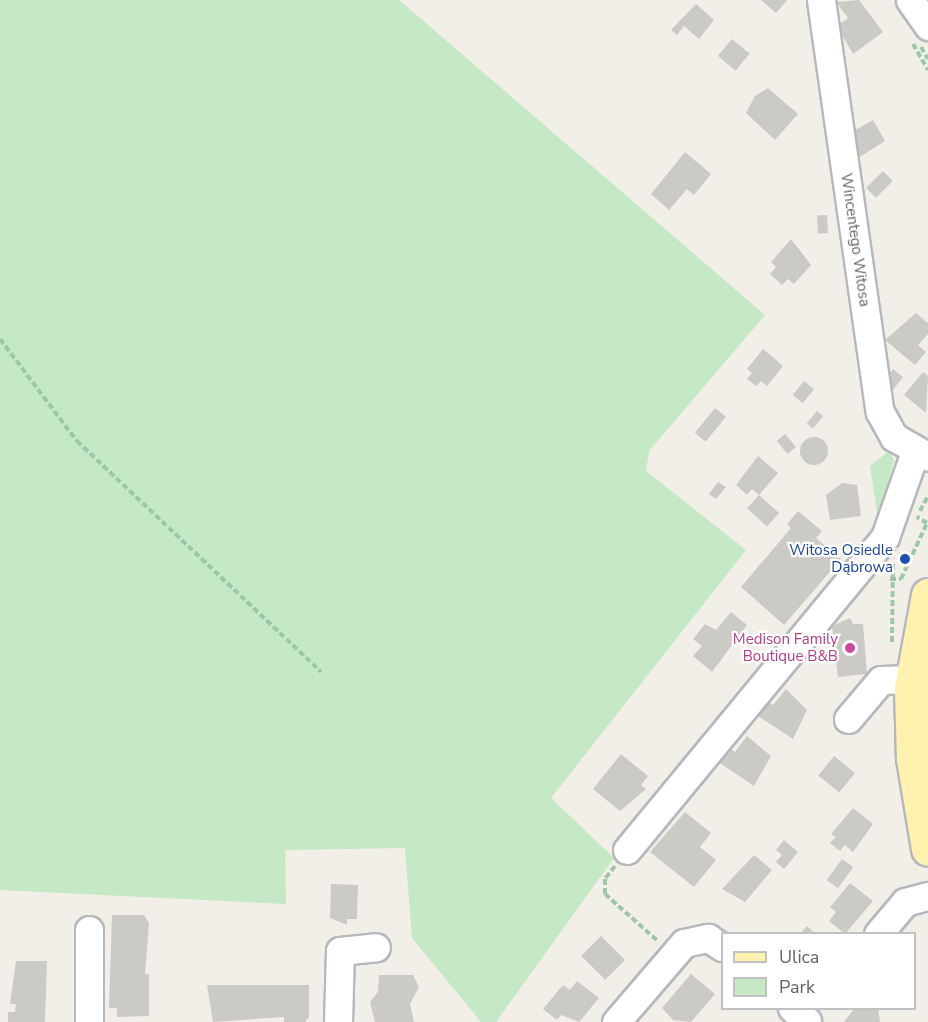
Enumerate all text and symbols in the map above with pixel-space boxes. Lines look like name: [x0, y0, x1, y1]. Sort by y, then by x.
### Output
street label: Wincentego Witosa: [837, 172, 873, 308]
place label: Witosa Osiedle Dąbrowa: [789, 541, 893, 576]
marker: Witosa Osiedle Dąbrowa: [898, 552, 912, 566]
place label: Medison Family Boutique B&B: [733, 630, 838, 665]
marker: Medison Family Boutique B&B: [843, 641, 857, 655]
legend: [721, 932, 916, 1010]
text: Ulica: [779, 945, 819, 969]
text: Park: [779, 975, 815, 999]

